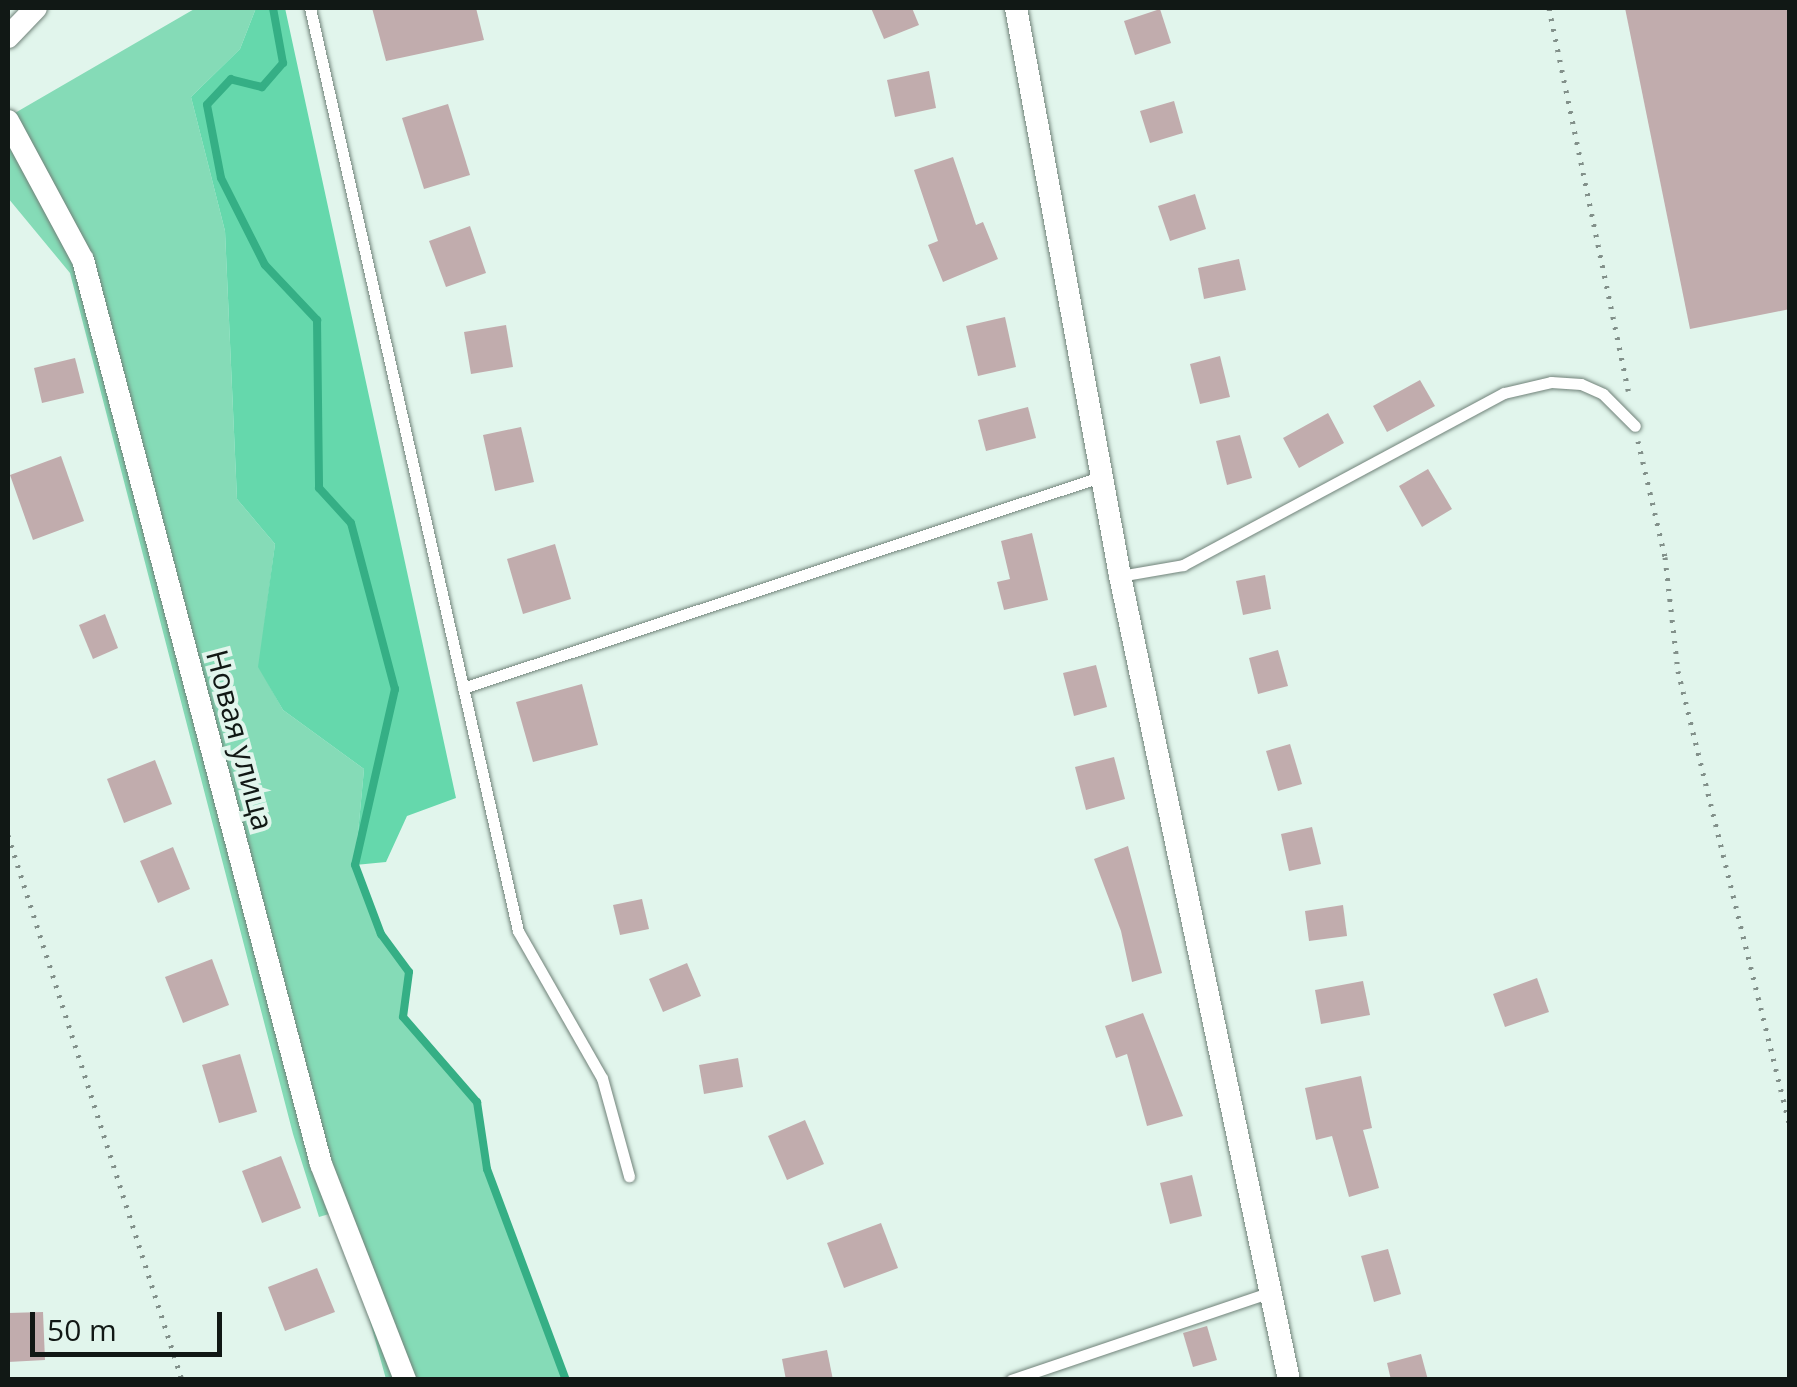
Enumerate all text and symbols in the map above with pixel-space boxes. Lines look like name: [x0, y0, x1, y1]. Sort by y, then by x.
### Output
street label: Новая улица: [199, 646, 281, 834]
scale bar: [35, 1292, 228, 1354]
text: 50 m: [47, 1309, 117, 1350]

